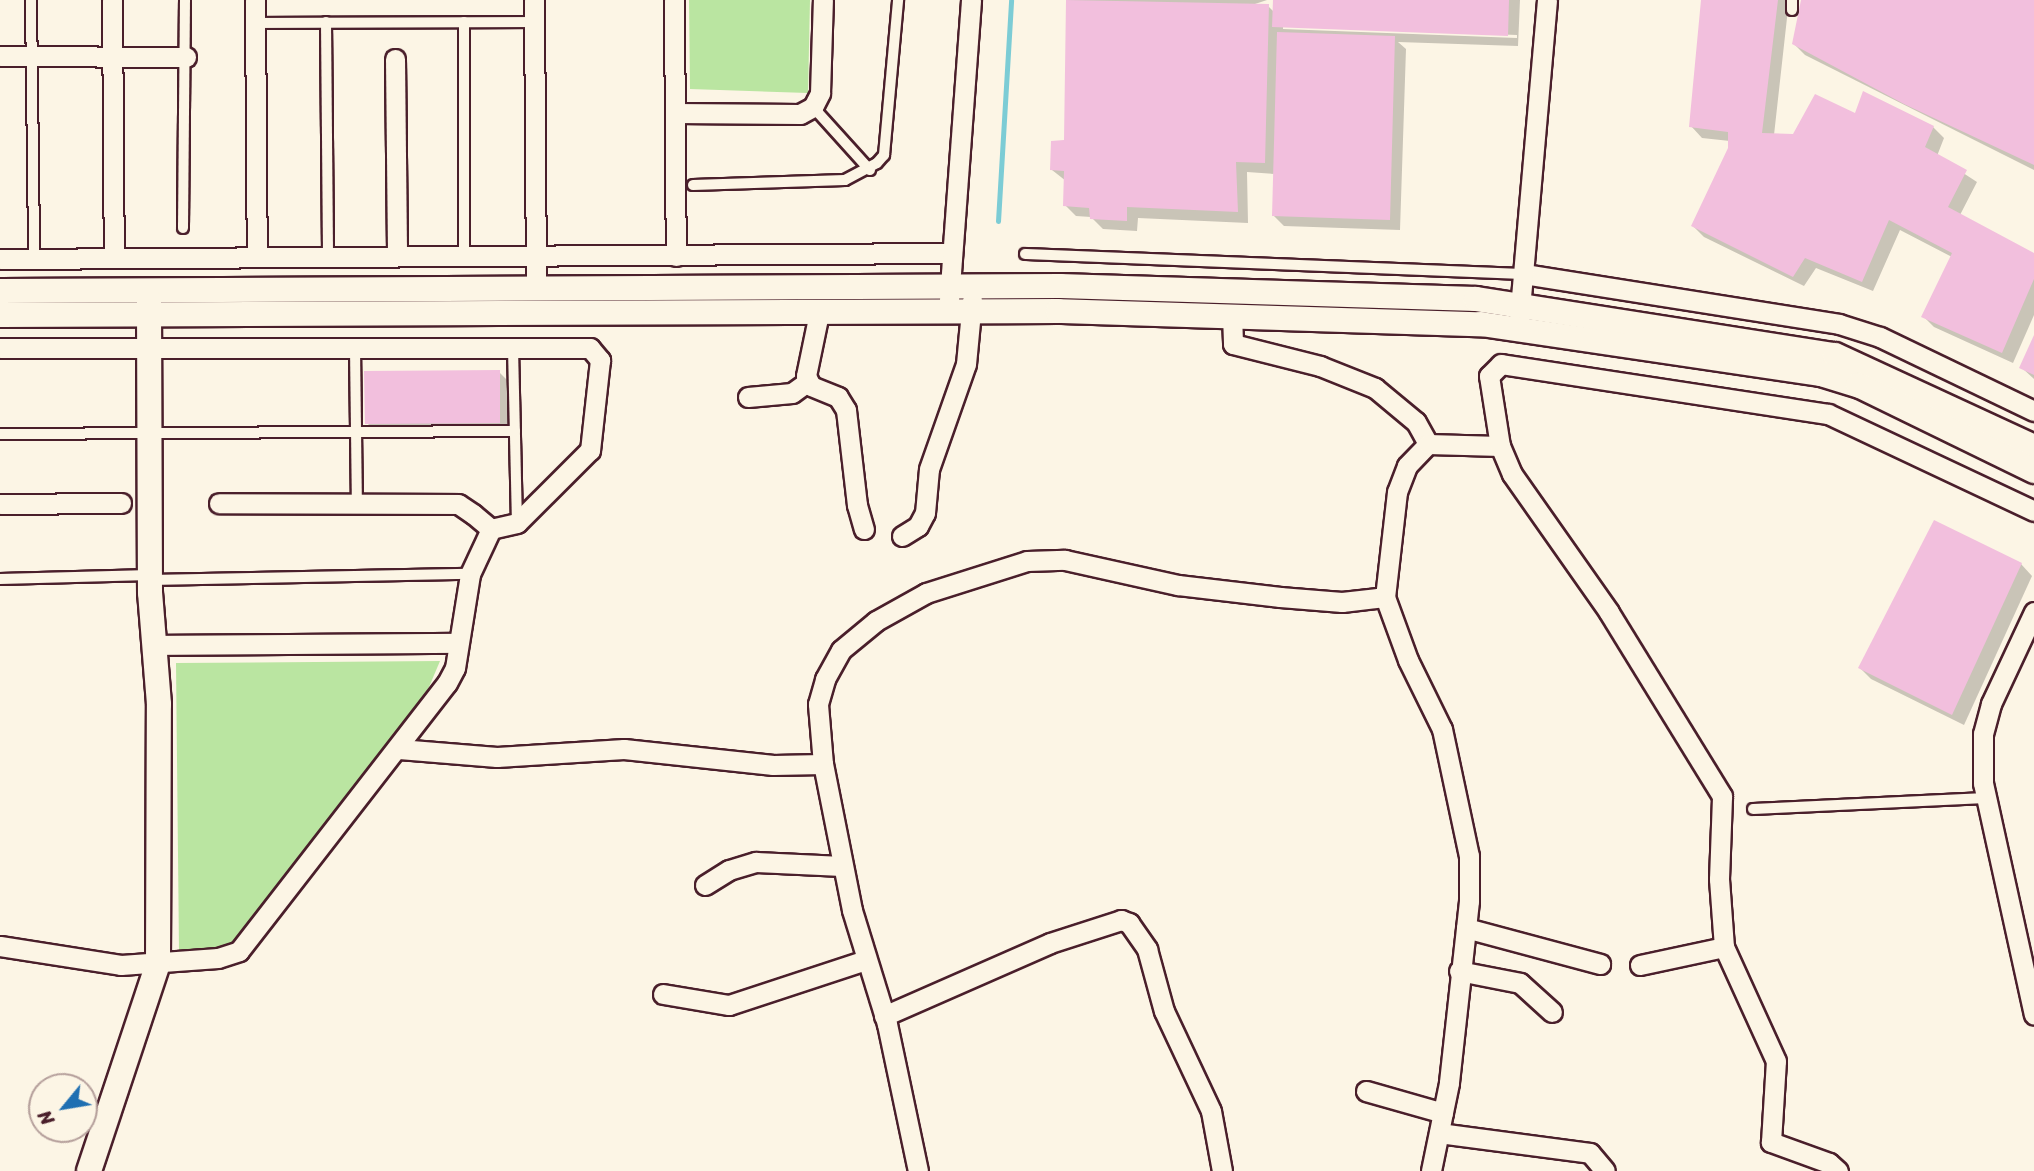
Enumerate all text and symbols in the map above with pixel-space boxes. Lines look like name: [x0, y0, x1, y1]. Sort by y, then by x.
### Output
north arrow: [28, 1073, 98, 1143]
text: N: [29, 1104, 64, 1132]

